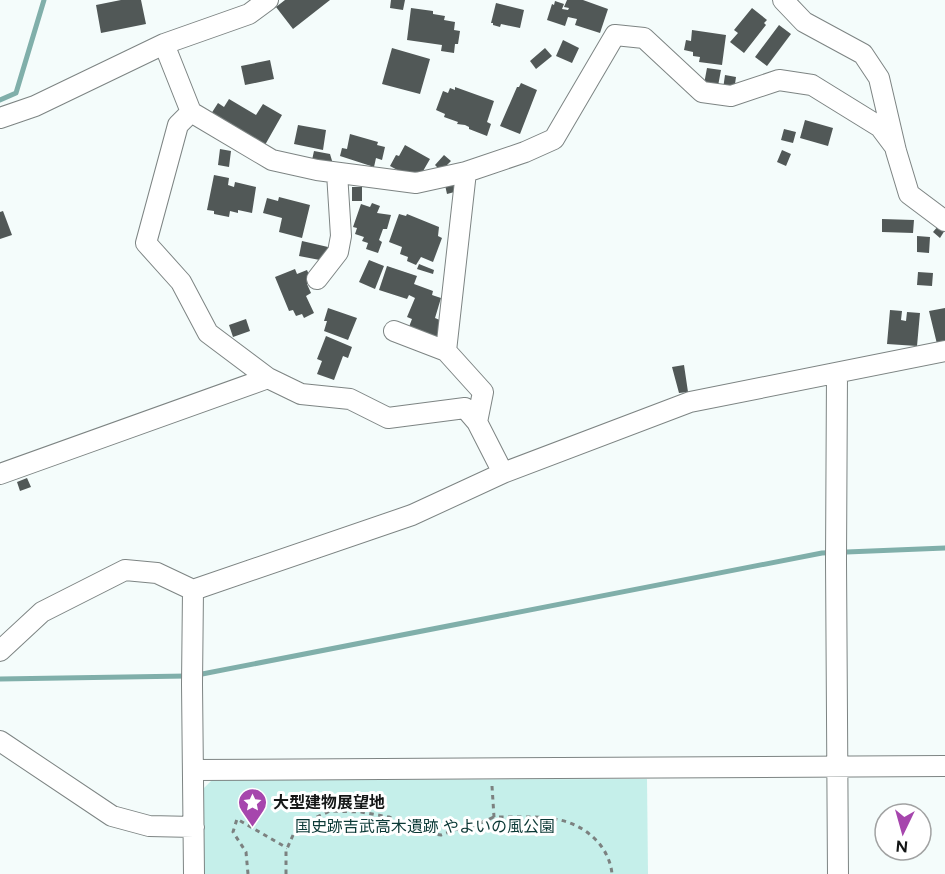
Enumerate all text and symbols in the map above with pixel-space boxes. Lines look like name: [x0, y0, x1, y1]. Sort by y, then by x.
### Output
place icon: 大型建物展望地: [236, 786, 268, 828]
place label: 大型建物展望地: [273, 793, 385, 812]
north arrow: [873, 802, 933, 862]
park label: 国史跡吉武高木遺跡 やよいの風公園: [295, 817, 555, 836]
text: N: [895, 836, 909, 856]

